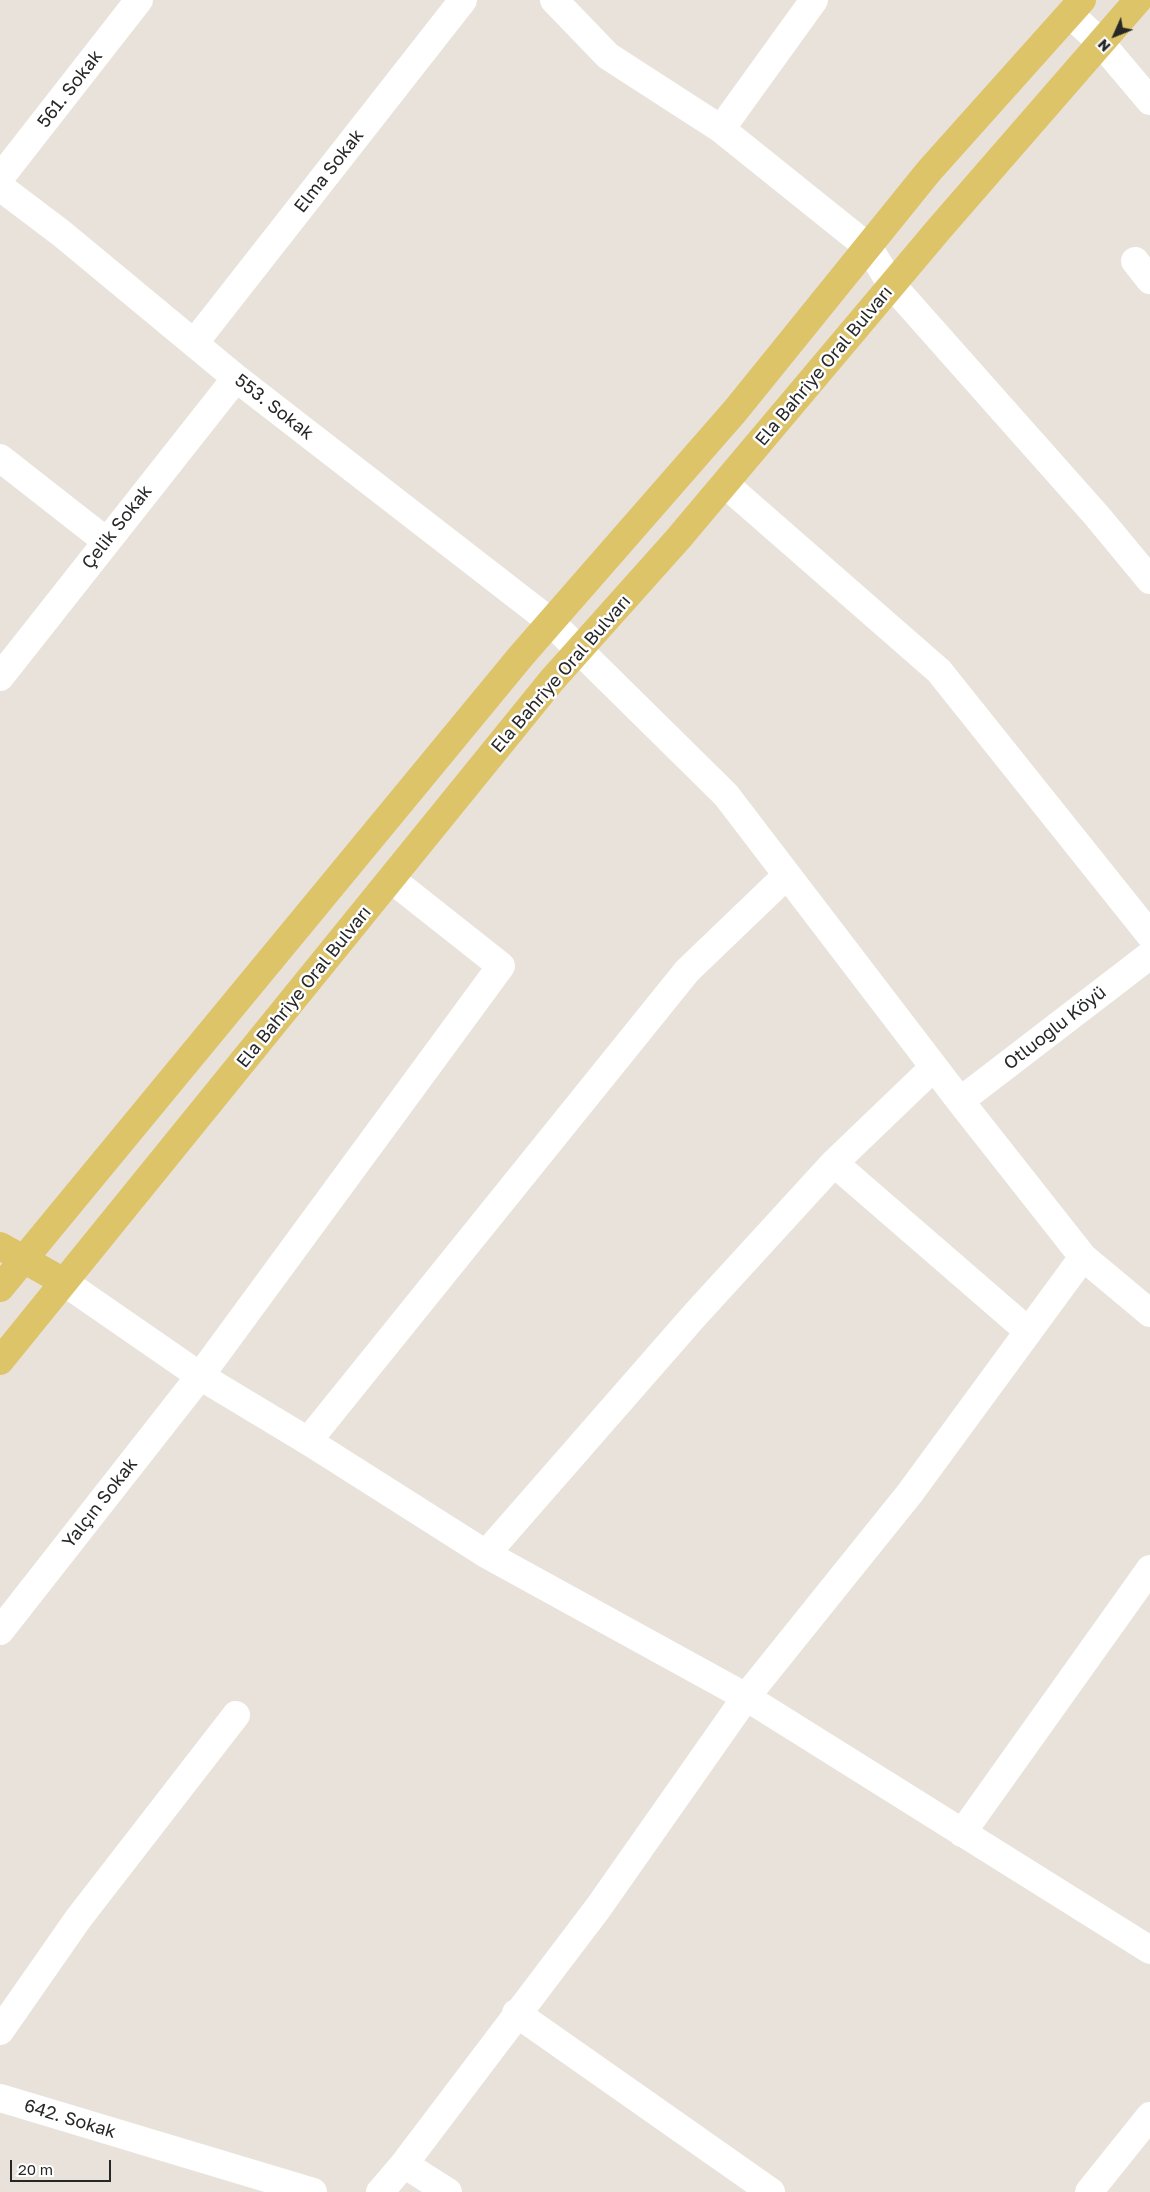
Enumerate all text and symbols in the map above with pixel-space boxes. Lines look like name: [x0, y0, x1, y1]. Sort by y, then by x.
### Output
north arrow: [1090, 10, 1140, 60]
text: N: [1094, 36, 1114, 56]
street label: 561. Sokak: [33, 46, 107, 132]
street label: Elma Sokak: [290, 125, 368, 217]
street label: Ela Bahriye Oral Bulvarı: [751, 282, 897, 450]
street label: 553. Sokak: [230, 370, 318, 444]
street label: Çelik Sokak: [78, 481, 156, 573]
street label: Ela Bahriye Oral Bulvarı: [487, 591, 635, 757]
street label: Ela Bahriye Oral Bulvarı: [232, 902, 376, 1072]
street label: Otluoğlu Köyü: [1000, 981, 1110, 1075]
street label: Yalçın Sokak: [58, 1454, 142, 1552]
street label: 642. Sokak: [21, 2095, 119, 2143]
scale bar: [12, 2150, 114, 2182]
text: 20 m: [18, 2160, 53, 2178]

